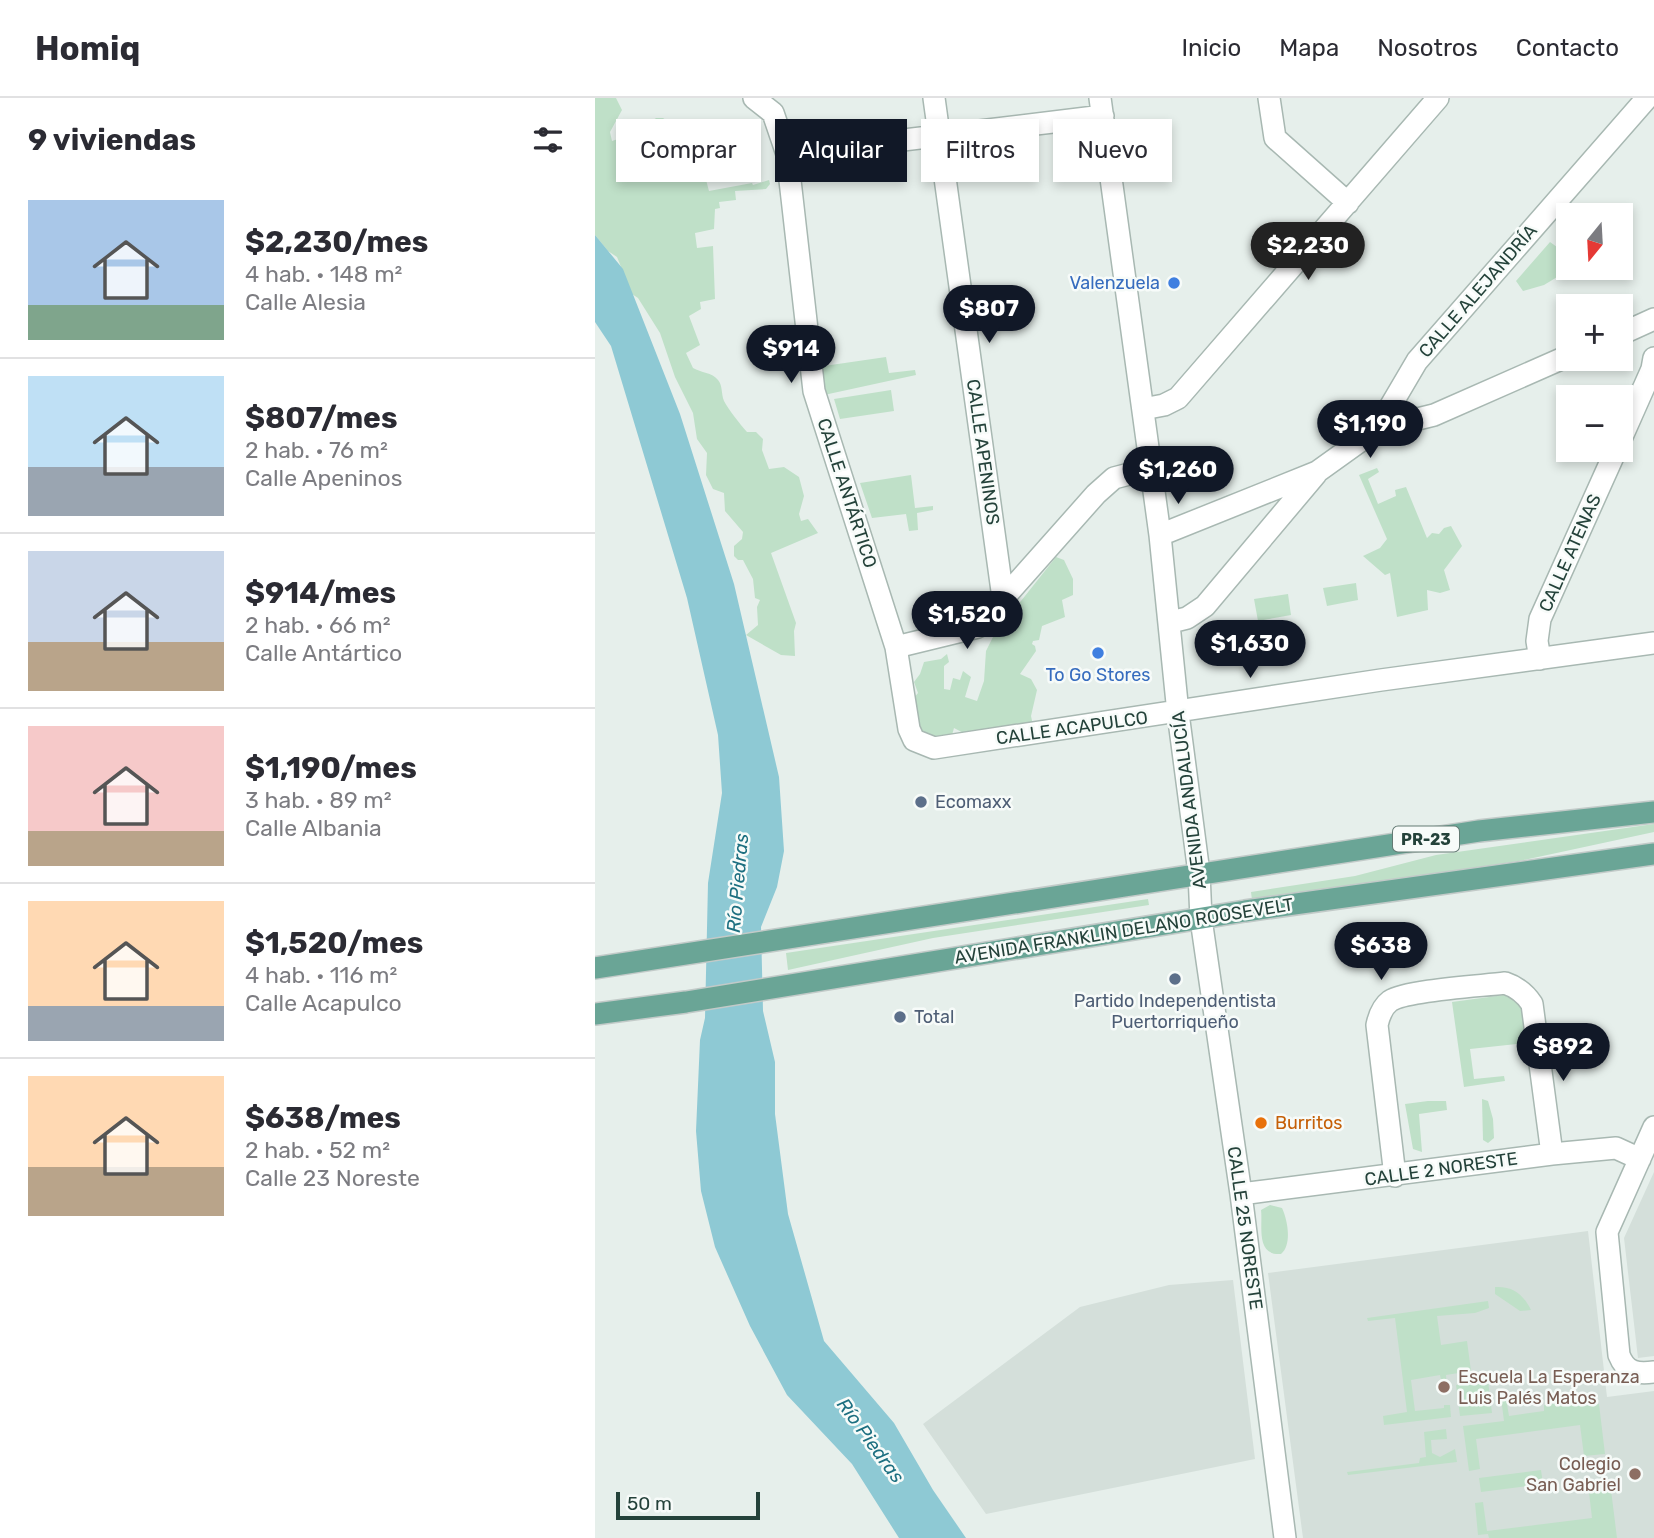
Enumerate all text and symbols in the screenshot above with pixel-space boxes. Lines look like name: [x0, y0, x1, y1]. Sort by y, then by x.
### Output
text: Homiq: [35, 29, 140, 68]
text: Inicio: [1182, 34, 1241, 62]
text: Mapa: [1279, 34, 1339, 62]
text: Nosotros: [1377, 34, 1478, 62]
text: Contacto: [1516, 34, 1619, 62]
chip: Comprar: [616, 119, 761, 182]
chip: Alquilar: [775, 119, 907, 182]
chip: Filtros: [921, 119, 1039, 182]
chip: Nuevo: [1053, 119, 1172, 182]
icon: filters: [529, 121, 567, 159]
text: 9 viviendas: [28, 122, 196, 158]
north arrow: [1556, 203, 1633, 280]
map controls: [1556, 203, 1633, 462]
street label: CALLE ALEJANDRÍA: [1414, 220, 1542, 362]
pin: $2,230: [1251, 222, 1365, 282]
text: $2,230/mes: [245, 224, 428, 260]
icon: home: [84, 228, 168, 312]
text: $2,230: [1267, 231, 1349, 259]
text: 4 hab. · 148 m²: [245, 260, 402, 288]
place label: Valenzuela: [1070, 272, 1160, 294]
marker: Valenzuela: [1166, 275, 1182, 291]
pin: $807: [948, 286, 1030, 345]
text: Calle Alesia: [245, 288, 366, 316]
text: $807: [959, 294, 1019, 322]
button: +: [1556, 294, 1633, 371]
pin: $914: [750, 326, 832, 385]
text: $914: [762, 334, 820, 362]
street label: CALLE APENINOS: [962, 378, 1004, 526]
button: −: [1556, 385, 1633, 462]
text: $807/mes: [245, 400, 398, 436]
pin: $1,190: [1313, 400, 1427, 460]
icon: home: [84, 404, 168, 488]
text: $1,190: [1333, 409, 1407, 437]
street label: CALLE ANTÁRTICO: [812, 415, 882, 571]
text: 2 hab. · 76 m²: [245, 436, 388, 464]
pin: $1,260: [1121, 446, 1235, 506]
text: $1,260: [1139, 455, 1217, 483]
text: Calle Apeninos: [245, 464, 402, 492]
street label: CALLE ATENAS: [1534, 491, 1606, 615]
text: $914/mes: [245, 575, 396, 611]
icon: home: [84, 579, 168, 663]
pin: $1,520: [910, 592, 1024, 651]
text: $1,520: [928, 600, 1006, 628]
text: 2 hab. · 66 m²: [245, 611, 391, 639]
pin: $1,630: [1193, 620, 1307, 680]
text: $1,630: [1211, 629, 1289, 657]
text: Calle Antártico: [245, 639, 402, 667]
marker: To Go Stores: [1090, 645, 1106, 661]
place label: To Go Stores: [1046, 664, 1150, 686]
street label: CALLE ACAPULCO: [995, 706, 1149, 750]
street label: AVENIDA ANDALUCÍA: [1167, 710, 1211, 890]
text: $1,190/mes: [245, 750, 417, 786]
icon: home: [84, 754, 168, 838]
text: 3 hab. · 89 m²: [245, 786, 391, 814]
place label: Ecomaxx: [935, 791, 1012, 813]
marker: Ecomaxx: [913, 794, 929, 810]
text: Calle Albania: [245, 814, 382, 842]
road number: PR-23: [1393, 826, 1459, 852]
water label: Río Piedras: [722, 832, 753, 934]
street label: AVENIDA FRANKLIN DELANO ROOSEVELT: [953, 893, 1295, 969]
pin: $638: [1340, 922, 1422, 982]
text: $1,520/mes: [245, 925, 423, 961]
icon: home: [84, 929, 168, 1013]
text: $638: [1350, 931, 1412, 959]
text: 4 hab. · 116 m²: [245, 961, 397, 989]
marker: Partido Independentista Puertorriqueño: [1167, 971, 1183, 987]
text: Calle Acapulco: [245, 989, 402, 1017]
place label: Partido Independentista Puertorriqueño: [1074, 990, 1276, 1033]
place label: Total: [914, 1006, 954, 1028]
marker: Total: [892, 1009, 908, 1025]
pin: $892: [1522, 1024, 1604, 1083]
text: $892: [1533, 1032, 1593, 1060]
text: $638/mes: [245, 1100, 401, 1136]
icon: home: [84, 1104, 168, 1188]
place label: Burritos: [1275, 1112, 1342, 1134]
marker: Burritos: [1253, 1115, 1269, 1131]
text: 2 hab. · 52 m²: [245, 1136, 390, 1164]
street label: CALLE 25 NORESTE: [1223, 1145, 1267, 1311]
street label: CALLE 2 NORESTE: [1363, 1147, 1519, 1191]
text: Calle 23 Noreste: [245, 1164, 420, 1192]
place label: Escuela La Esperanza Luis Palés Matos: [1458, 1366, 1640, 1409]
marker: Escuela La Esperanza Luis Palés Matos: [1436, 1379, 1452, 1395]
water label: Río Piedras: [832, 1393, 909, 1488]
place label: Colegio San Gabriel: [1526, 1453, 1621, 1496]
marker: Colegio San Gabriel: [1627, 1466, 1643, 1482]
scale bar: [616, 1489, 759, 1521]
text: 50 m: [627, 1492, 672, 1515]

